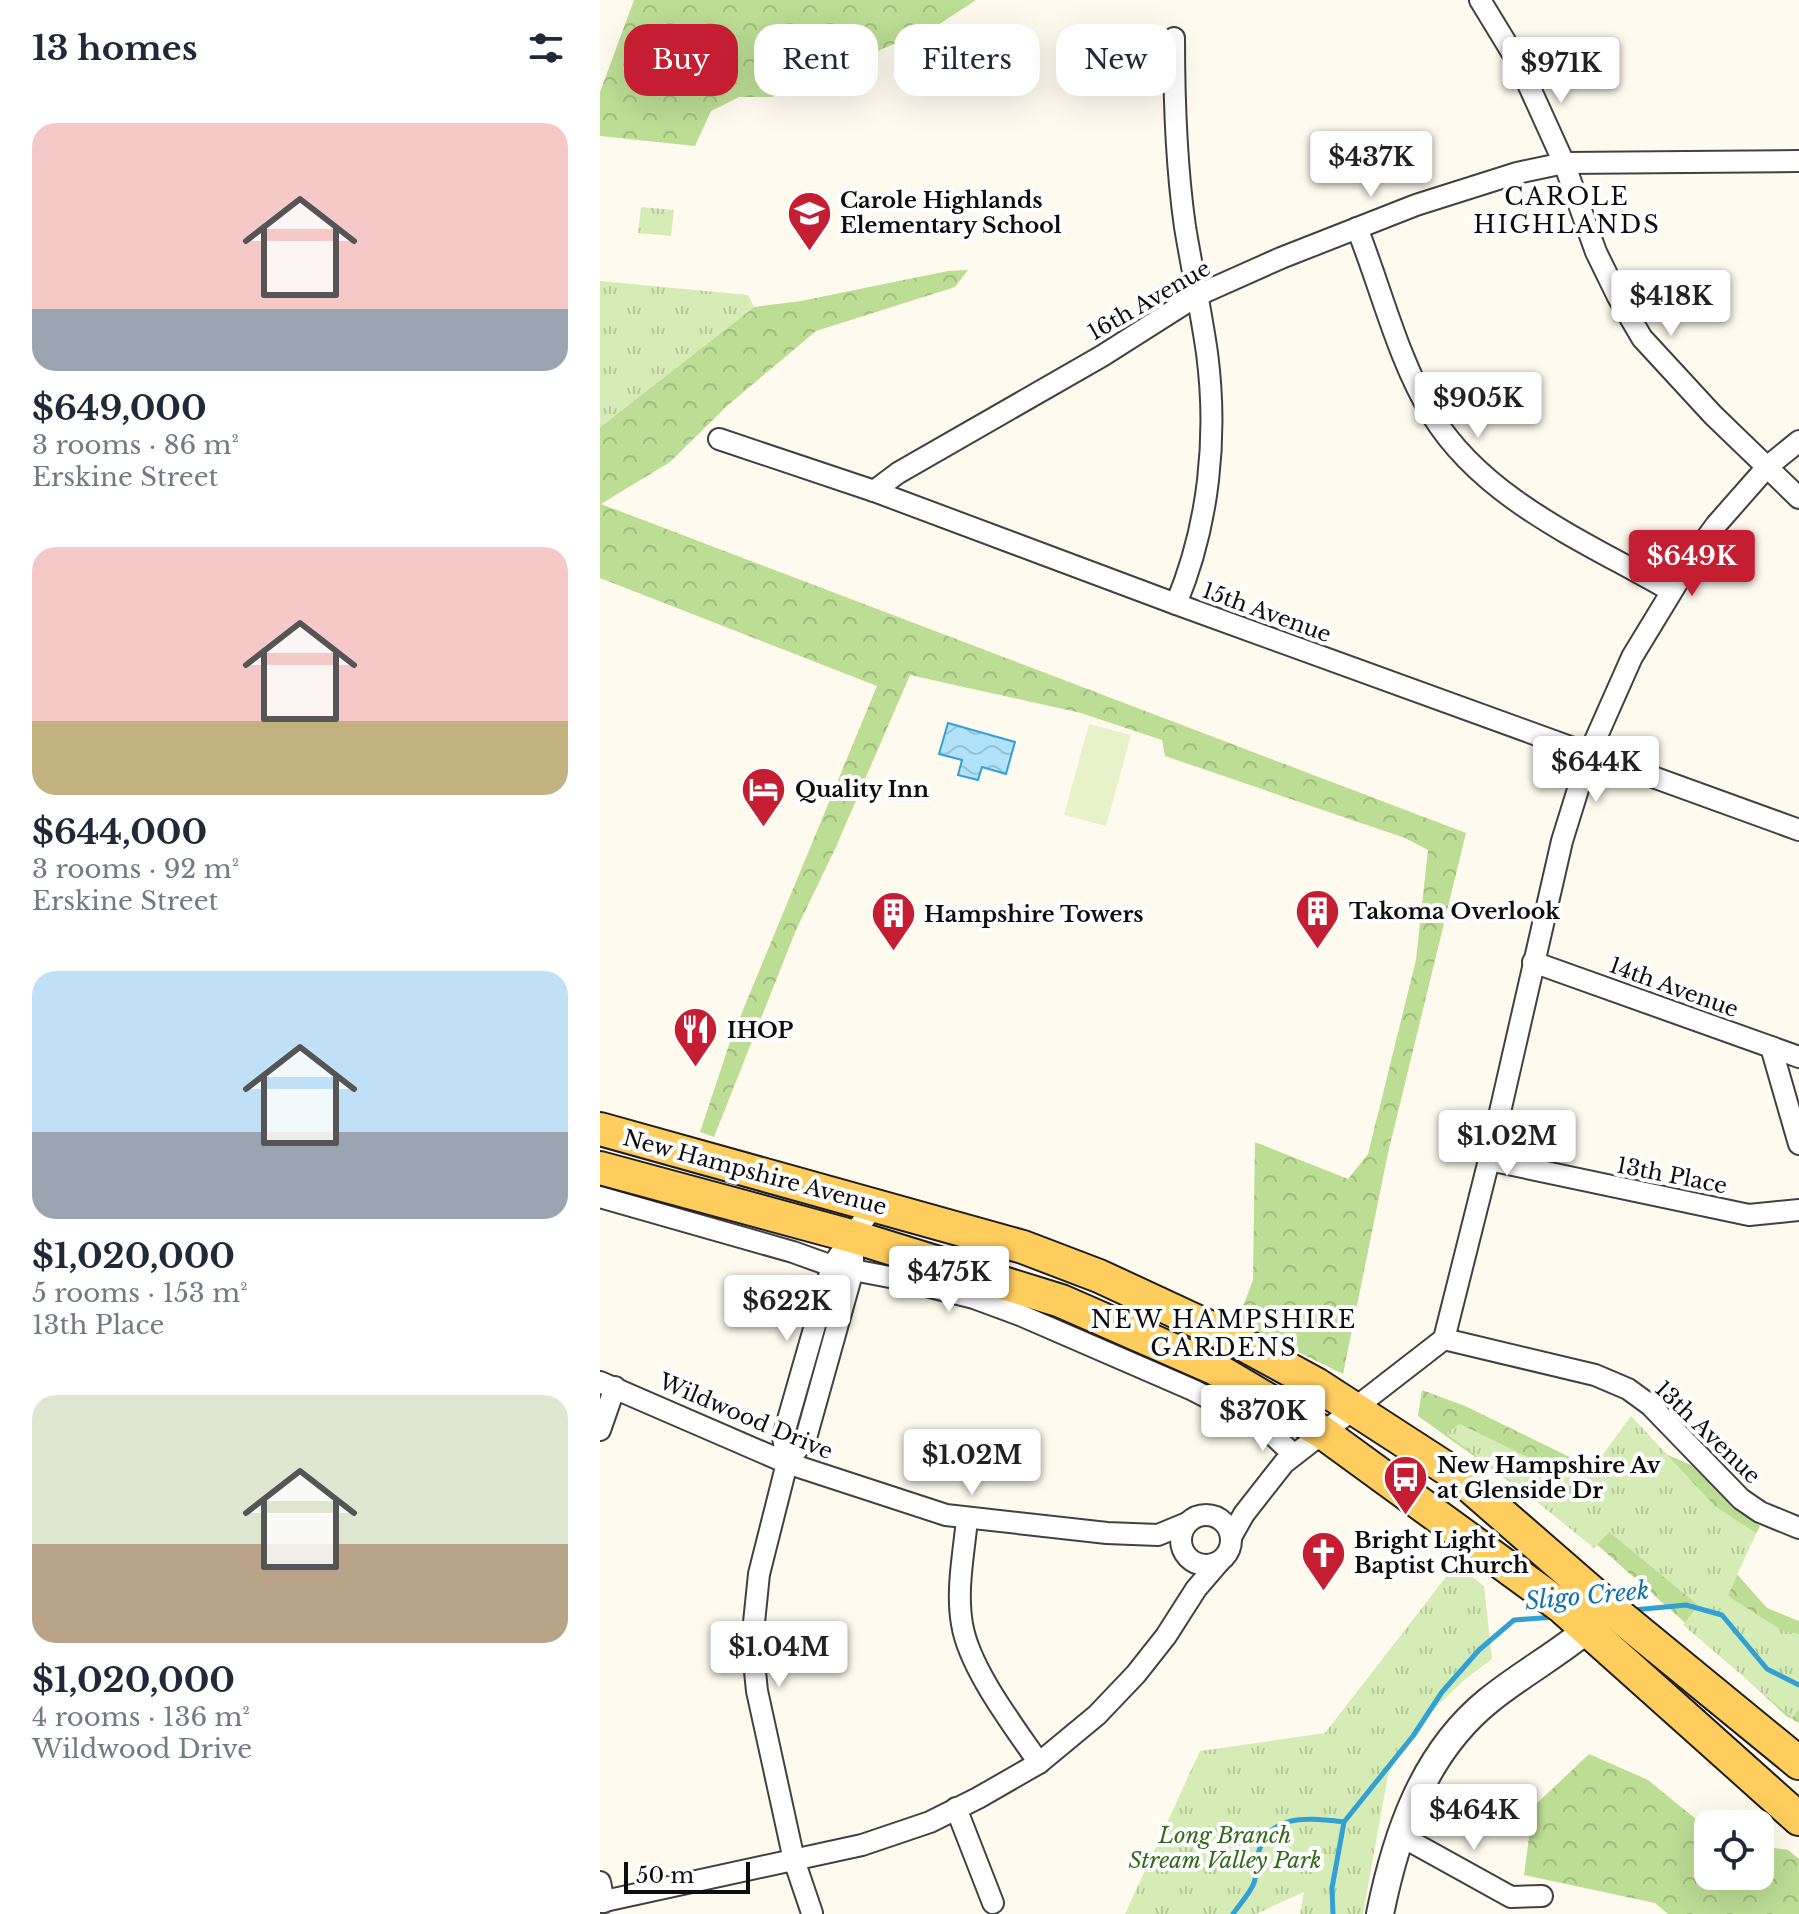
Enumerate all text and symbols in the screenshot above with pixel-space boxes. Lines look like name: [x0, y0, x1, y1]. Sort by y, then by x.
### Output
chip: Buy: [624, 24, 738, 96]
chip: Rent: [754, 24, 878, 96]
chip: Filters: [894, 24, 1040, 96]
chip: New: [1056, 24, 1176, 96]
icon: filters: [524, 26, 568, 70]
text: 13 homes: [32, 27, 198, 69]
pin: $971K: [1505, 37, 1617, 105]
text: $971K: [1521, 47, 1601, 79]
pin: $437K: [1315, 131, 1427, 199]
text: $437K: [1328, 141, 1414, 173]
icon: home: [228, 175, 372, 319]
district label: CAROLE HIGHLANDS: [1473, 182, 1661, 239]
place label: Carole Highlands Elementary School: [840, 187, 1062, 239]
school or university icon: Carole Highlands Elementary School: [785, 189, 833, 252]
street label: 16th Avenue: [1083, 255, 1215, 346]
pin: $418K: [1615, 270, 1727, 338]
text: $418K: [1629, 280, 1713, 312]
pin: $905K: [1422, 372, 1534, 440]
text: $905K: [1433, 382, 1523, 414]
text: $649,000: [32, 387, 207, 429]
text: 3 rooms · 86 m²: [32, 429, 239, 461]
text: Erskine Street: [32, 461, 218, 493]
pin: $649K: [1636, 530, 1748, 598]
text: $649K: [1647, 540, 1737, 572]
street label: 15th Avenue: [1199, 577, 1335, 648]
icon: home: [228, 599, 372, 743]
pin: $644K: [1540, 736, 1652, 804]
text: $644K: [1551, 746, 1641, 778]
hotel icon: Quality Inn: [740, 765, 788, 828]
place label: Quality Inn: [795, 776, 929, 803]
text: $644,000: [32, 811, 207, 853]
text: 3 rooms · 92 m²: [32, 853, 239, 885]
text: Erskine Street: [32, 885, 218, 917]
building icon: Takoma Overlook: [1294, 887, 1342, 950]
building icon: Hampshire Towers: [869, 890, 917, 953]
place label: Takoma Overlook: [1349, 898, 1560, 925]
place label: Hampshire Towers: [924, 901, 1144, 928]
street label: 14th Avenue: [1606, 952, 1742, 1023]
restaurant icon: IHOP: [672, 1006, 720, 1069]
place label: IHOP: [727, 1017, 793, 1044]
icon: home: [228, 1023, 372, 1167]
pin: $1.02M: [1442, 1110, 1572, 1178]
text: $1.02M: [1457, 1120, 1557, 1152]
street label: New Hampshire Avenue: [620, 1124, 890, 1221]
street label: 13th Place: [1614, 1152, 1729, 1199]
text: $1,020,000: [32, 1235, 235, 1277]
pin: $475K: [893, 1246, 1005, 1314]
text: $475K: [907, 1256, 991, 1288]
pin: $622K: [731, 1275, 843, 1343]
text: 5 rooms · 153 m²: [32, 1277, 248, 1309]
text: $622K: [742, 1285, 832, 1317]
district label: NEW HAMPSHIRE GARDENS: [1091, 1305, 1357, 1362]
text: 13th Place: [32, 1309, 164, 1341]
street label: Wildwood Drive: [654, 1367, 837, 1465]
street label: 13th Avenue: [1649, 1375, 1766, 1489]
pin: $370K: [1207, 1385, 1319, 1453]
text: $370K: [1219, 1395, 1307, 1427]
pin: $1.02M: [907, 1429, 1037, 1497]
text: $1.02M: [922, 1439, 1022, 1471]
icon: home: [228, 1447, 372, 1591]
place label: New Hampshire Av at Glenside Dr: [1437, 1452, 1661, 1504]
bus stop icon: New Hampshire Av at Glenside Dr: [1382, 1454, 1430, 1517]
place label: Bright Light Baptist Church: [1354, 1527, 1529, 1579]
church icon: Bright Light Baptist Church: [1299, 1529, 1347, 1592]
water label: Sligo Creek: [1524, 1576, 1650, 1615]
pin: $1.04M: [714, 1621, 844, 1689]
text: $1.04M: [729, 1631, 829, 1663]
text: $1,020,000: [32, 1659, 235, 1701]
text: 4 rooms · 136 m²: [32, 1701, 250, 1733]
text: Wildwood Drive: [32, 1733, 252, 1765]
pin: $464K: [1418, 1784, 1530, 1852]
text: $464K: [1429, 1794, 1519, 1826]
map controls: [1694, 1810, 1774, 1890]
button: locate: [1694, 1810, 1774, 1890]
park label: Long Branch Stream Valley Park: [1129, 1822, 1321, 1874]
scale bar: [624, 1858, 750, 1894]
text: 50 m: [636, 1862, 694, 1889]

